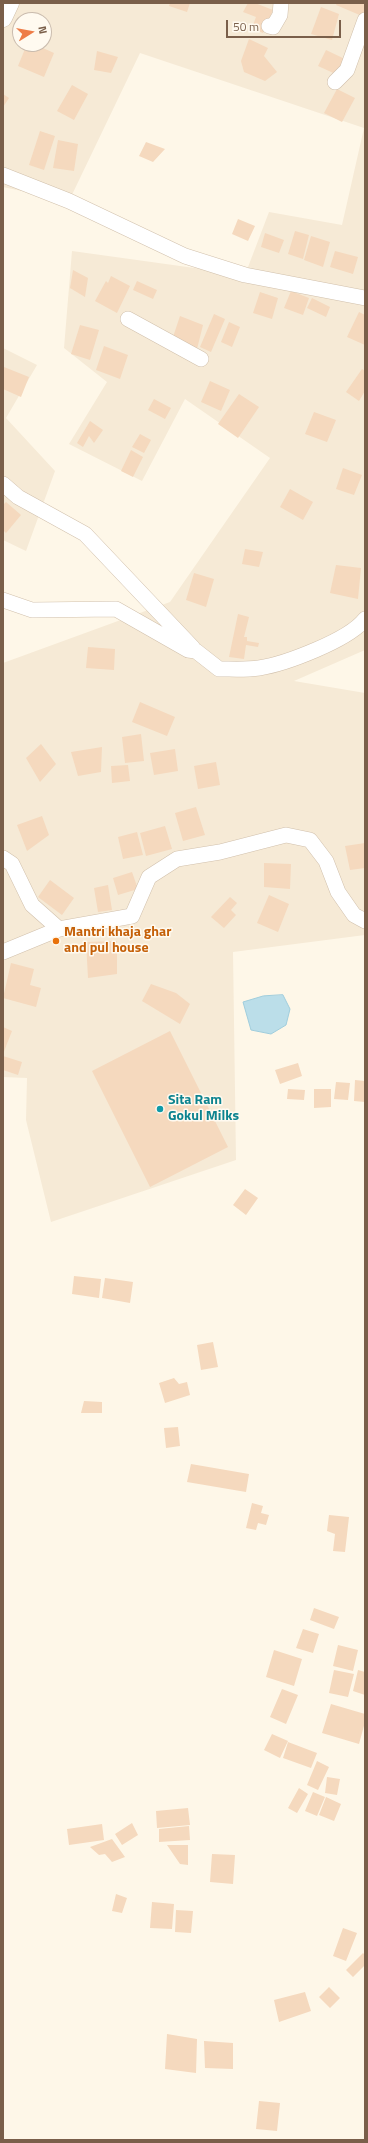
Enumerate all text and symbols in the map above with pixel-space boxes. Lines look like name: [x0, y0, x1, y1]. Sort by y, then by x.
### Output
north arrow: [12, 12, 52, 52]
scale bar: [228, 12, 343, 38]
text: 50 m: [233, 17, 259, 36]
text: N: [34, 25, 51, 35]
place label: Mantri khaja ghar and pul house: [64, 925, 171, 958]
marker: Mantri khaja ghar and pul house: [51, 936, 61, 946]
place label: Sita Ram Gokul Milks: [168, 1093, 239, 1126]
marker: Sita Ram Gokul Milks: [155, 1104, 165, 1114]

